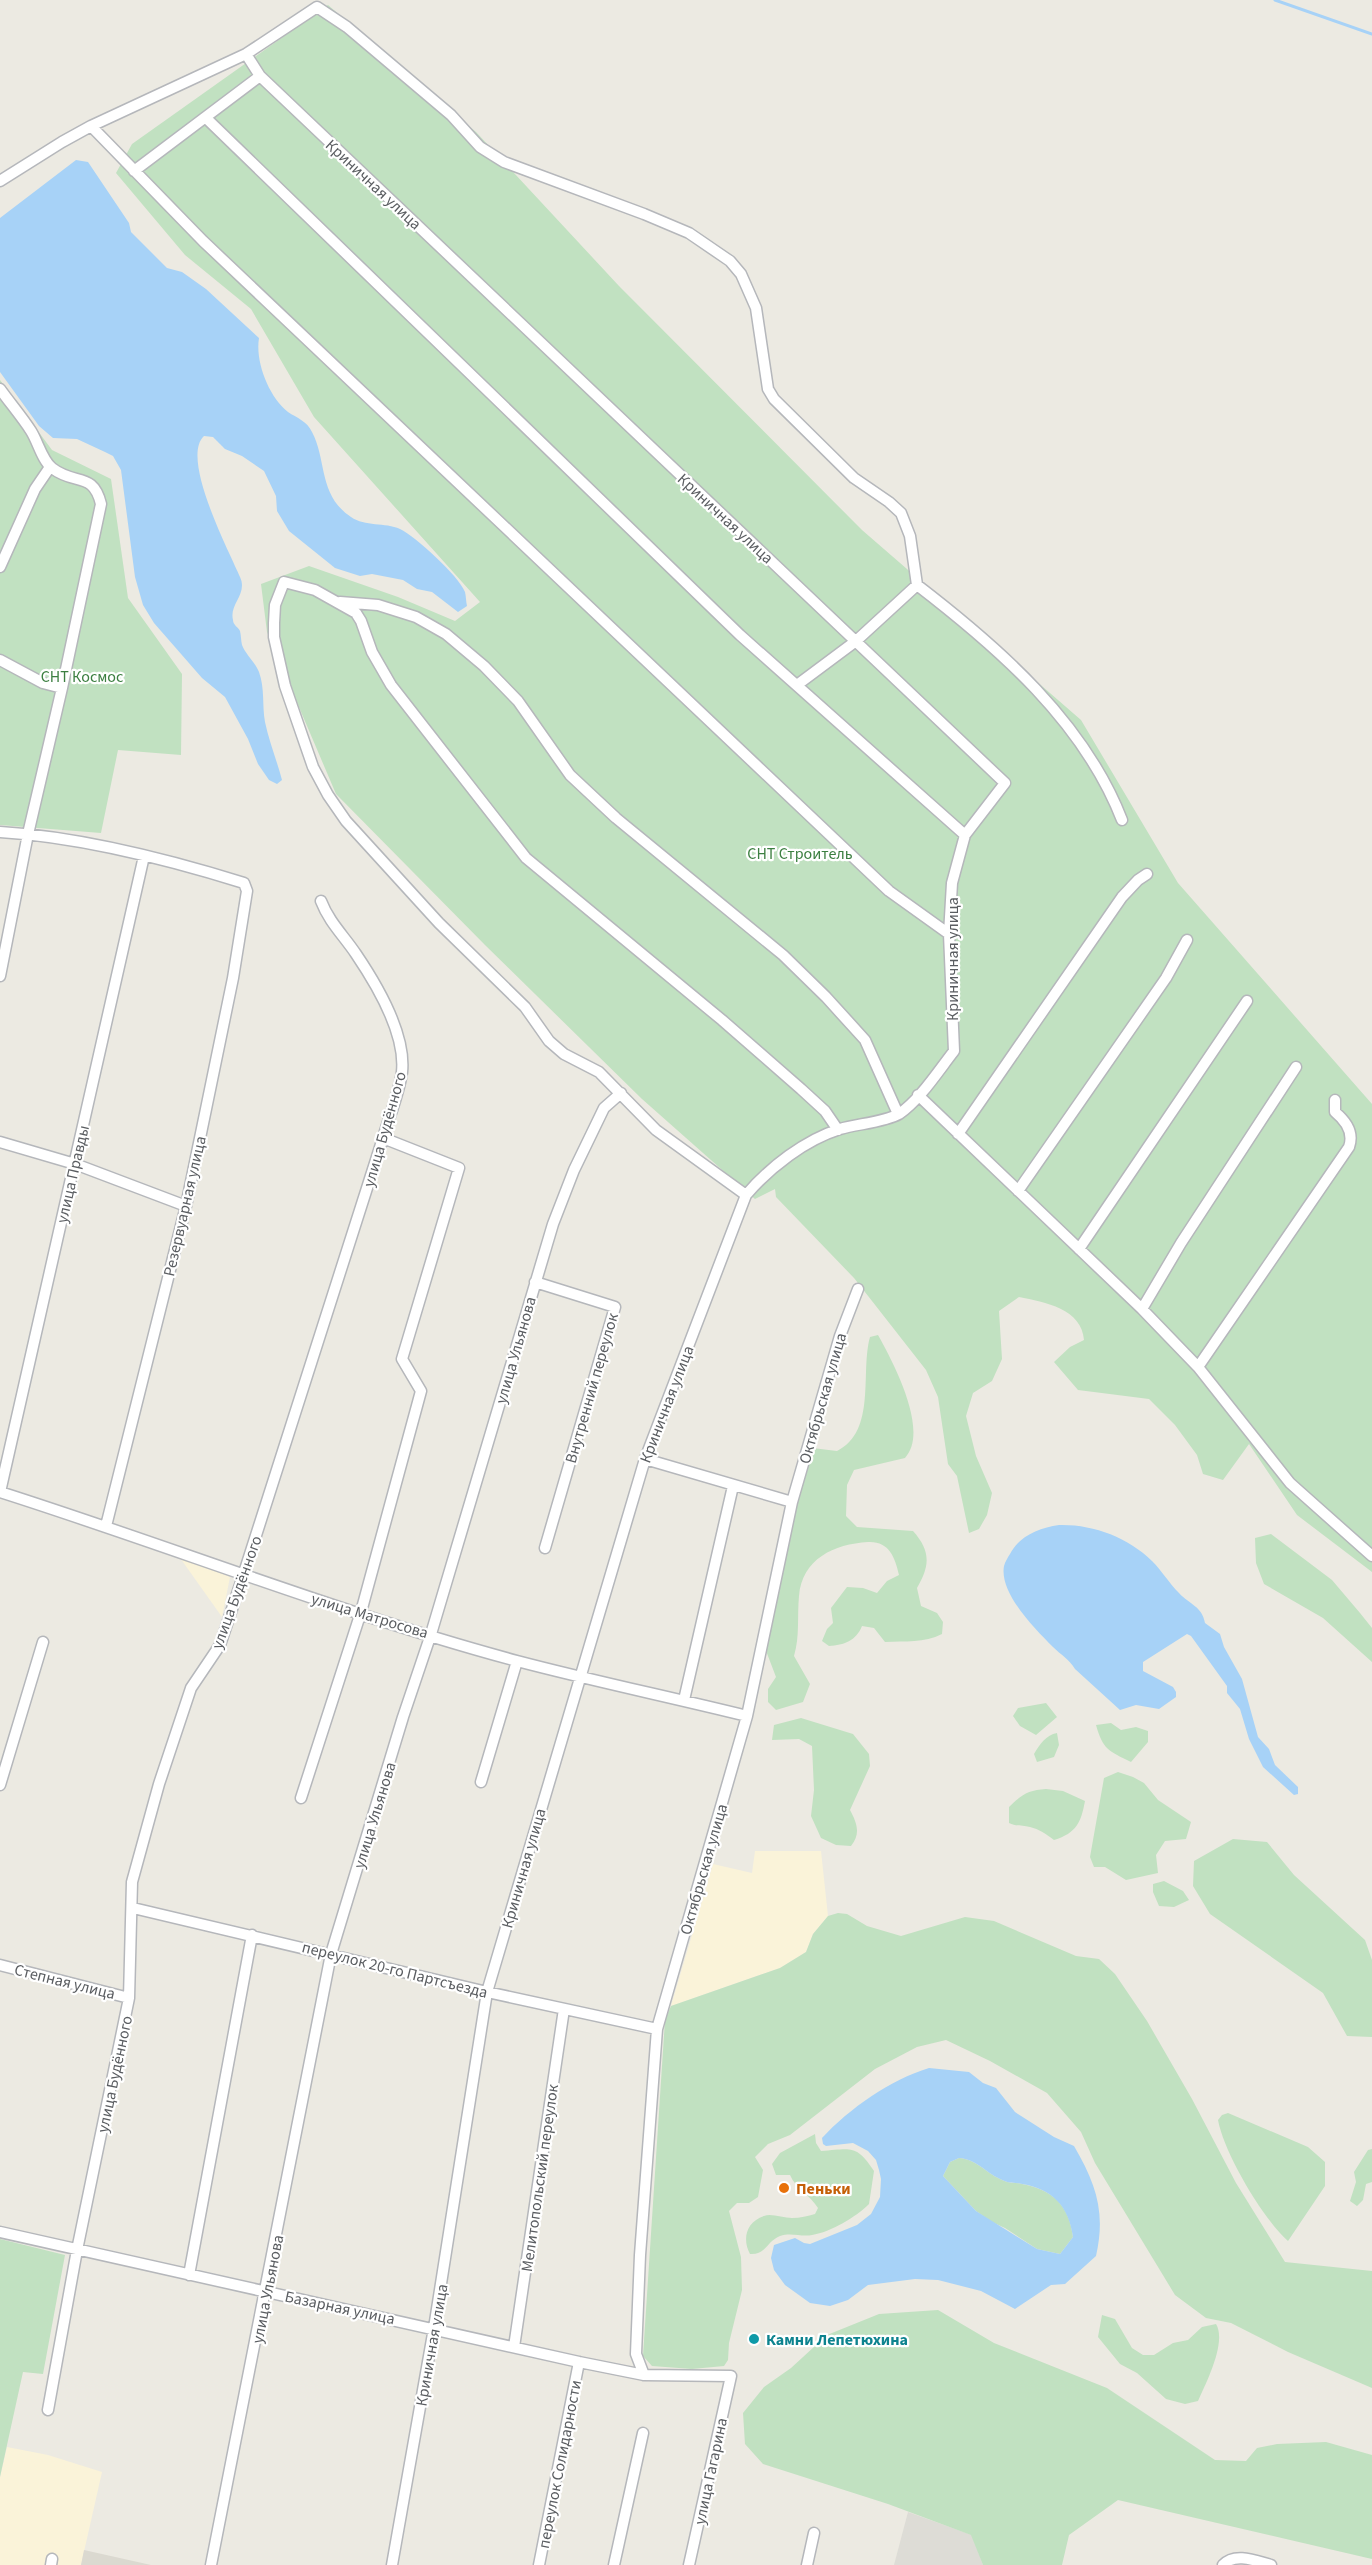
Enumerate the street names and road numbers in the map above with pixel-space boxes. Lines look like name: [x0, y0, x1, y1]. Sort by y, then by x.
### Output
street label: Криничная улица: [321, 134, 426, 235]
street label: Криничная улица: [673, 468, 778, 569]
street label: Криничная улица: [942, 897, 964, 1021]
street label: улица Будённого: [358, 1069, 412, 1190]
street label: улица Правды: [51, 1123, 95, 1225]
street label: Резервуарная улица: [158, 1134, 212, 1279]
street label: улица Ульянова: [490, 1294, 542, 1406]
street label: Внутренний переулок: [560, 1310, 624, 1466]
street label: Октябрьская улица: [794, 1330, 852, 1466]
street label: Криничная улица: [634, 1343, 699, 1466]
street label: улица Будённого: [206, 1533, 268, 1652]
street label: улица Матросова: [308, 1588, 431, 1644]
street label: улица Ульянова: [348, 1759, 402, 1871]
street label: Октябрьская улица: [675, 1801, 733, 1937]
street label: Криничная улица: [496, 1806, 552, 1931]
street label: переулок 20-го Партсъезда: [300, 1936, 490, 2004]
street label: Степная улица: [12, 1959, 117, 2005]
street label: улица Будённого: [92, 2014, 138, 2135]
street label: Мелитопольский переулок: [516, 2083, 564, 2273]
street label: улица Ульянова: [247, 2233, 289, 2345]
street label: Криничная улица: [410, 2282, 454, 2408]
street label: Базарная улица: [283, 2286, 397, 2330]
street label: переулок Солидарности: [533, 2378, 587, 2550]
street label: улица Гагарина: [689, 2416, 733, 2527]

